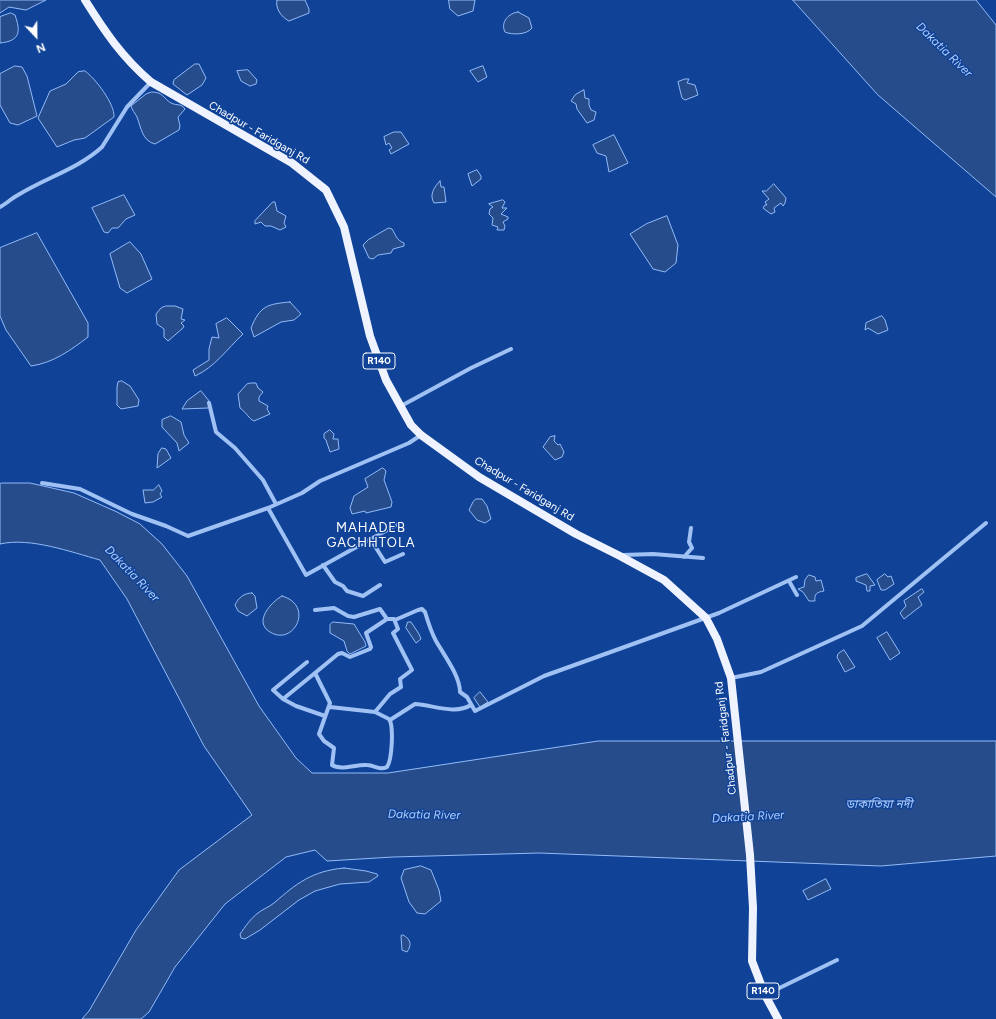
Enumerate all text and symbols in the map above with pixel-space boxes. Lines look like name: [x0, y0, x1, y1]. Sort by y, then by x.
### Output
north arrow: [16, 16, 56, 56]
water label: Dakatia River: [913, 20, 975, 80]
text: N: [34, 40, 47, 55]
street label: Chadpur - Faridganj Rd: [206, 99, 312, 167]
road number: R140: [363, 353, 395, 369]
street label: Chadpur - Faridganj Rd: [472, 454, 576, 524]
district label: MAHADEB GACHHTOLA: [326, 520, 416, 551]
water label: Dakatia River: [102, 543, 162, 605]
street label: Chadpur - Faridganj Rd: [713, 681, 739, 795]
water label: ডাকাতিয়া নদী: [845, 797, 913, 811]
water label: Dakatia River: [388, 807, 460, 823]
water label: Dakatia River: [711, 808, 785, 826]
road number: R140: [747, 983, 779, 999]

